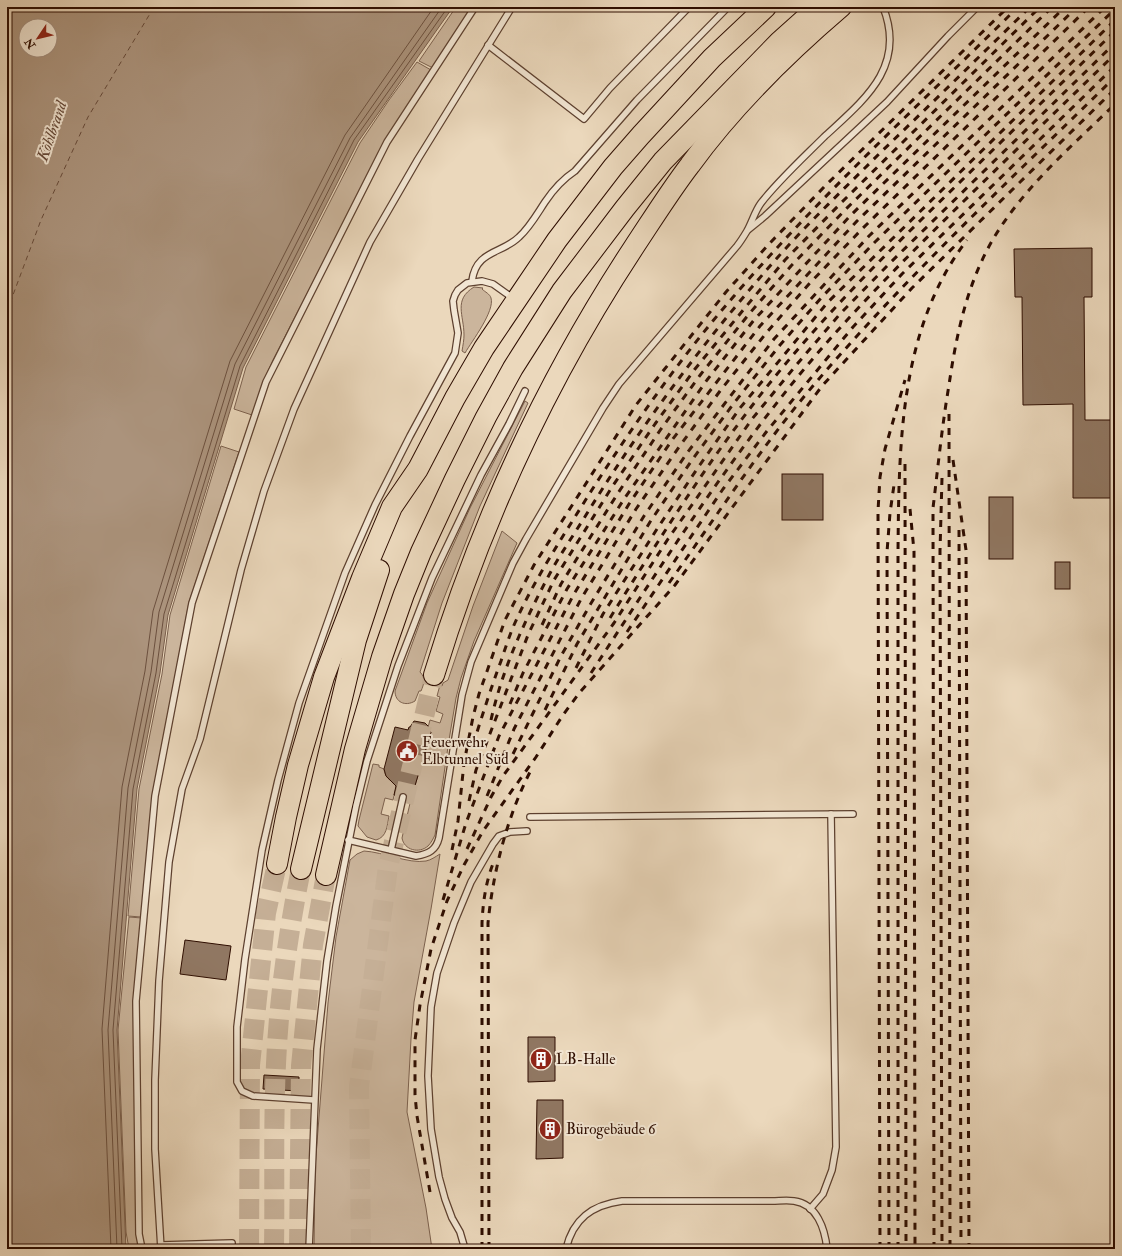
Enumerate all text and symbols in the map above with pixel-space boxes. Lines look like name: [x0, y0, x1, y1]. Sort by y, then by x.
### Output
north arrow: [18, 18, 58, 58]
text: N: [21, 35, 39, 52]
water label: Köhlbrand: [32, 97, 72, 164]
place label: Feuerwehr Elbtunnel Süd: [422, 733, 509, 769]
public building icon: Feuerwehr Elbtunnel Süd: [394, 738, 420, 764]
building icon: LB-Halle: [528, 1046, 554, 1072]
place label: LB-Halle: [556, 1050, 615, 1069]
building icon: Bürogebäude 6: [537, 1116, 563, 1142]
place label: Bürogebäude 6: [566, 1120, 657, 1139]

